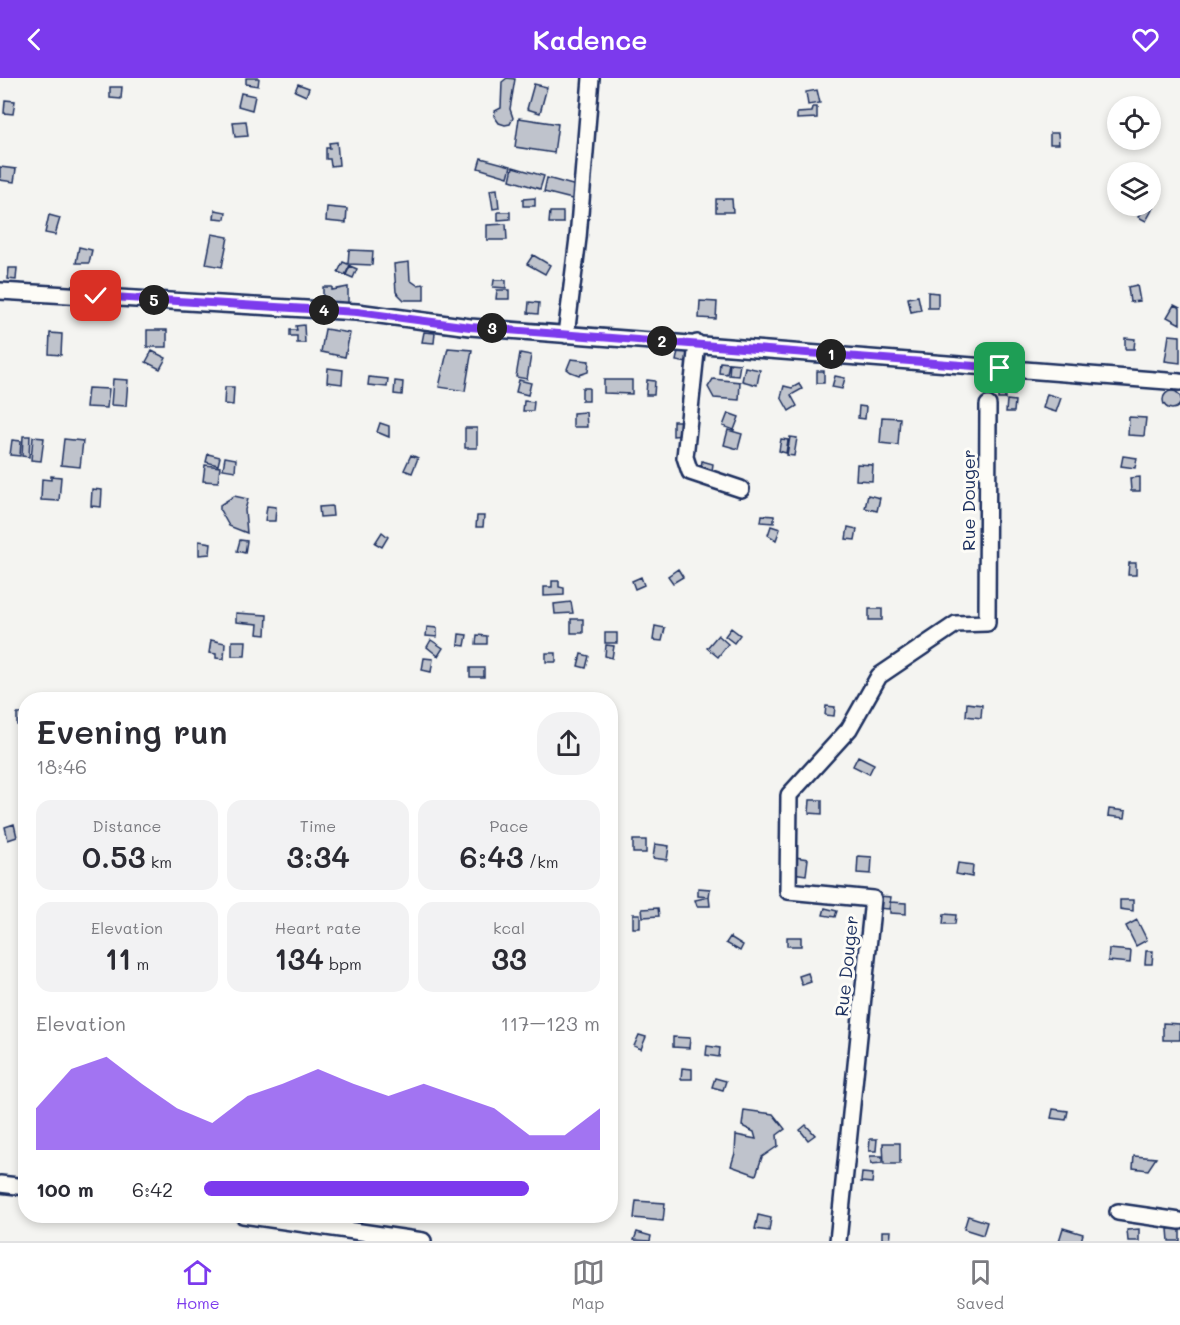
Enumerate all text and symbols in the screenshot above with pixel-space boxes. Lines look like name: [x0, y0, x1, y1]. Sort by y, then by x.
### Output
text: Kadence: [532, 22, 648, 57]
icon: back: [18, 23, 51, 56]
icon: heart: [1129, 23, 1162, 56]
map controls: [1107, 96, 1161, 216]
button: locate: [1107, 96, 1161, 150]
button: layers: [1107, 162, 1161, 216]
pin: [70, 270, 121, 321]
icon: check: [79, 279, 112, 312]
pin: 5: [139, 285, 169, 315]
text: 5: [149, 289, 159, 310]
pin: 4: [309, 295, 339, 325]
text: 4: [319, 299, 329, 320]
pin: 3: [477, 313, 507, 343]
text: 3: [487, 317, 497, 338]
pin: 2: [647, 326, 677, 356]
text: 2: [658, 330, 666, 351]
pin: 1: [816, 339, 846, 369]
pin: [974, 342, 1025, 393]
text: 1: [827, 343, 835, 364]
icon: arrive: [983, 351, 1016, 384]
street label: Rue Douger: [956, 449, 980, 551]
text: Evening run: [36, 709, 228, 752]
button: share: [537, 712, 600, 775]
text: 18:46: [36, 753, 87, 779]
text: Distance: [93, 815, 161, 836]
text: Time: [300, 815, 336, 836]
text: Pace: [489, 815, 529, 836]
text: 0.53: [82, 836, 146, 876]
text: 3:34: [286, 836, 350, 876]
text: 6:43: [460, 836, 524, 876]
text: km: [146, 851, 172, 872]
text: /km: [524, 851, 558, 872]
street label: Rue Douger: [829, 914, 863, 1018]
text: Elevation: [91, 917, 163, 938]
text: Heart rate: [275, 917, 361, 938]
text: kcal: [493, 917, 525, 938]
text: 11: [105, 938, 131, 978]
text: 134: [274, 938, 324, 978]
text: 33: [491, 938, 527, 978]
text: m: [131, 953, 149, 974]
text: bpm: [324, 953, 362, 974]
text: Elevation: [36, 1010, 126, 1036]
text: 117–123 m: [500, 1010, 600, 1036]
text: 100 m: [36, 1176, 94, 1202]
text: 6:42: [132, 1176, 173, 1202]
tab: Home: [176, 1256, 220, 1313]
tab: Map: [572, 1256, 605, 1313]
tab: Saved: [956, 1256, 1004, 1313]

